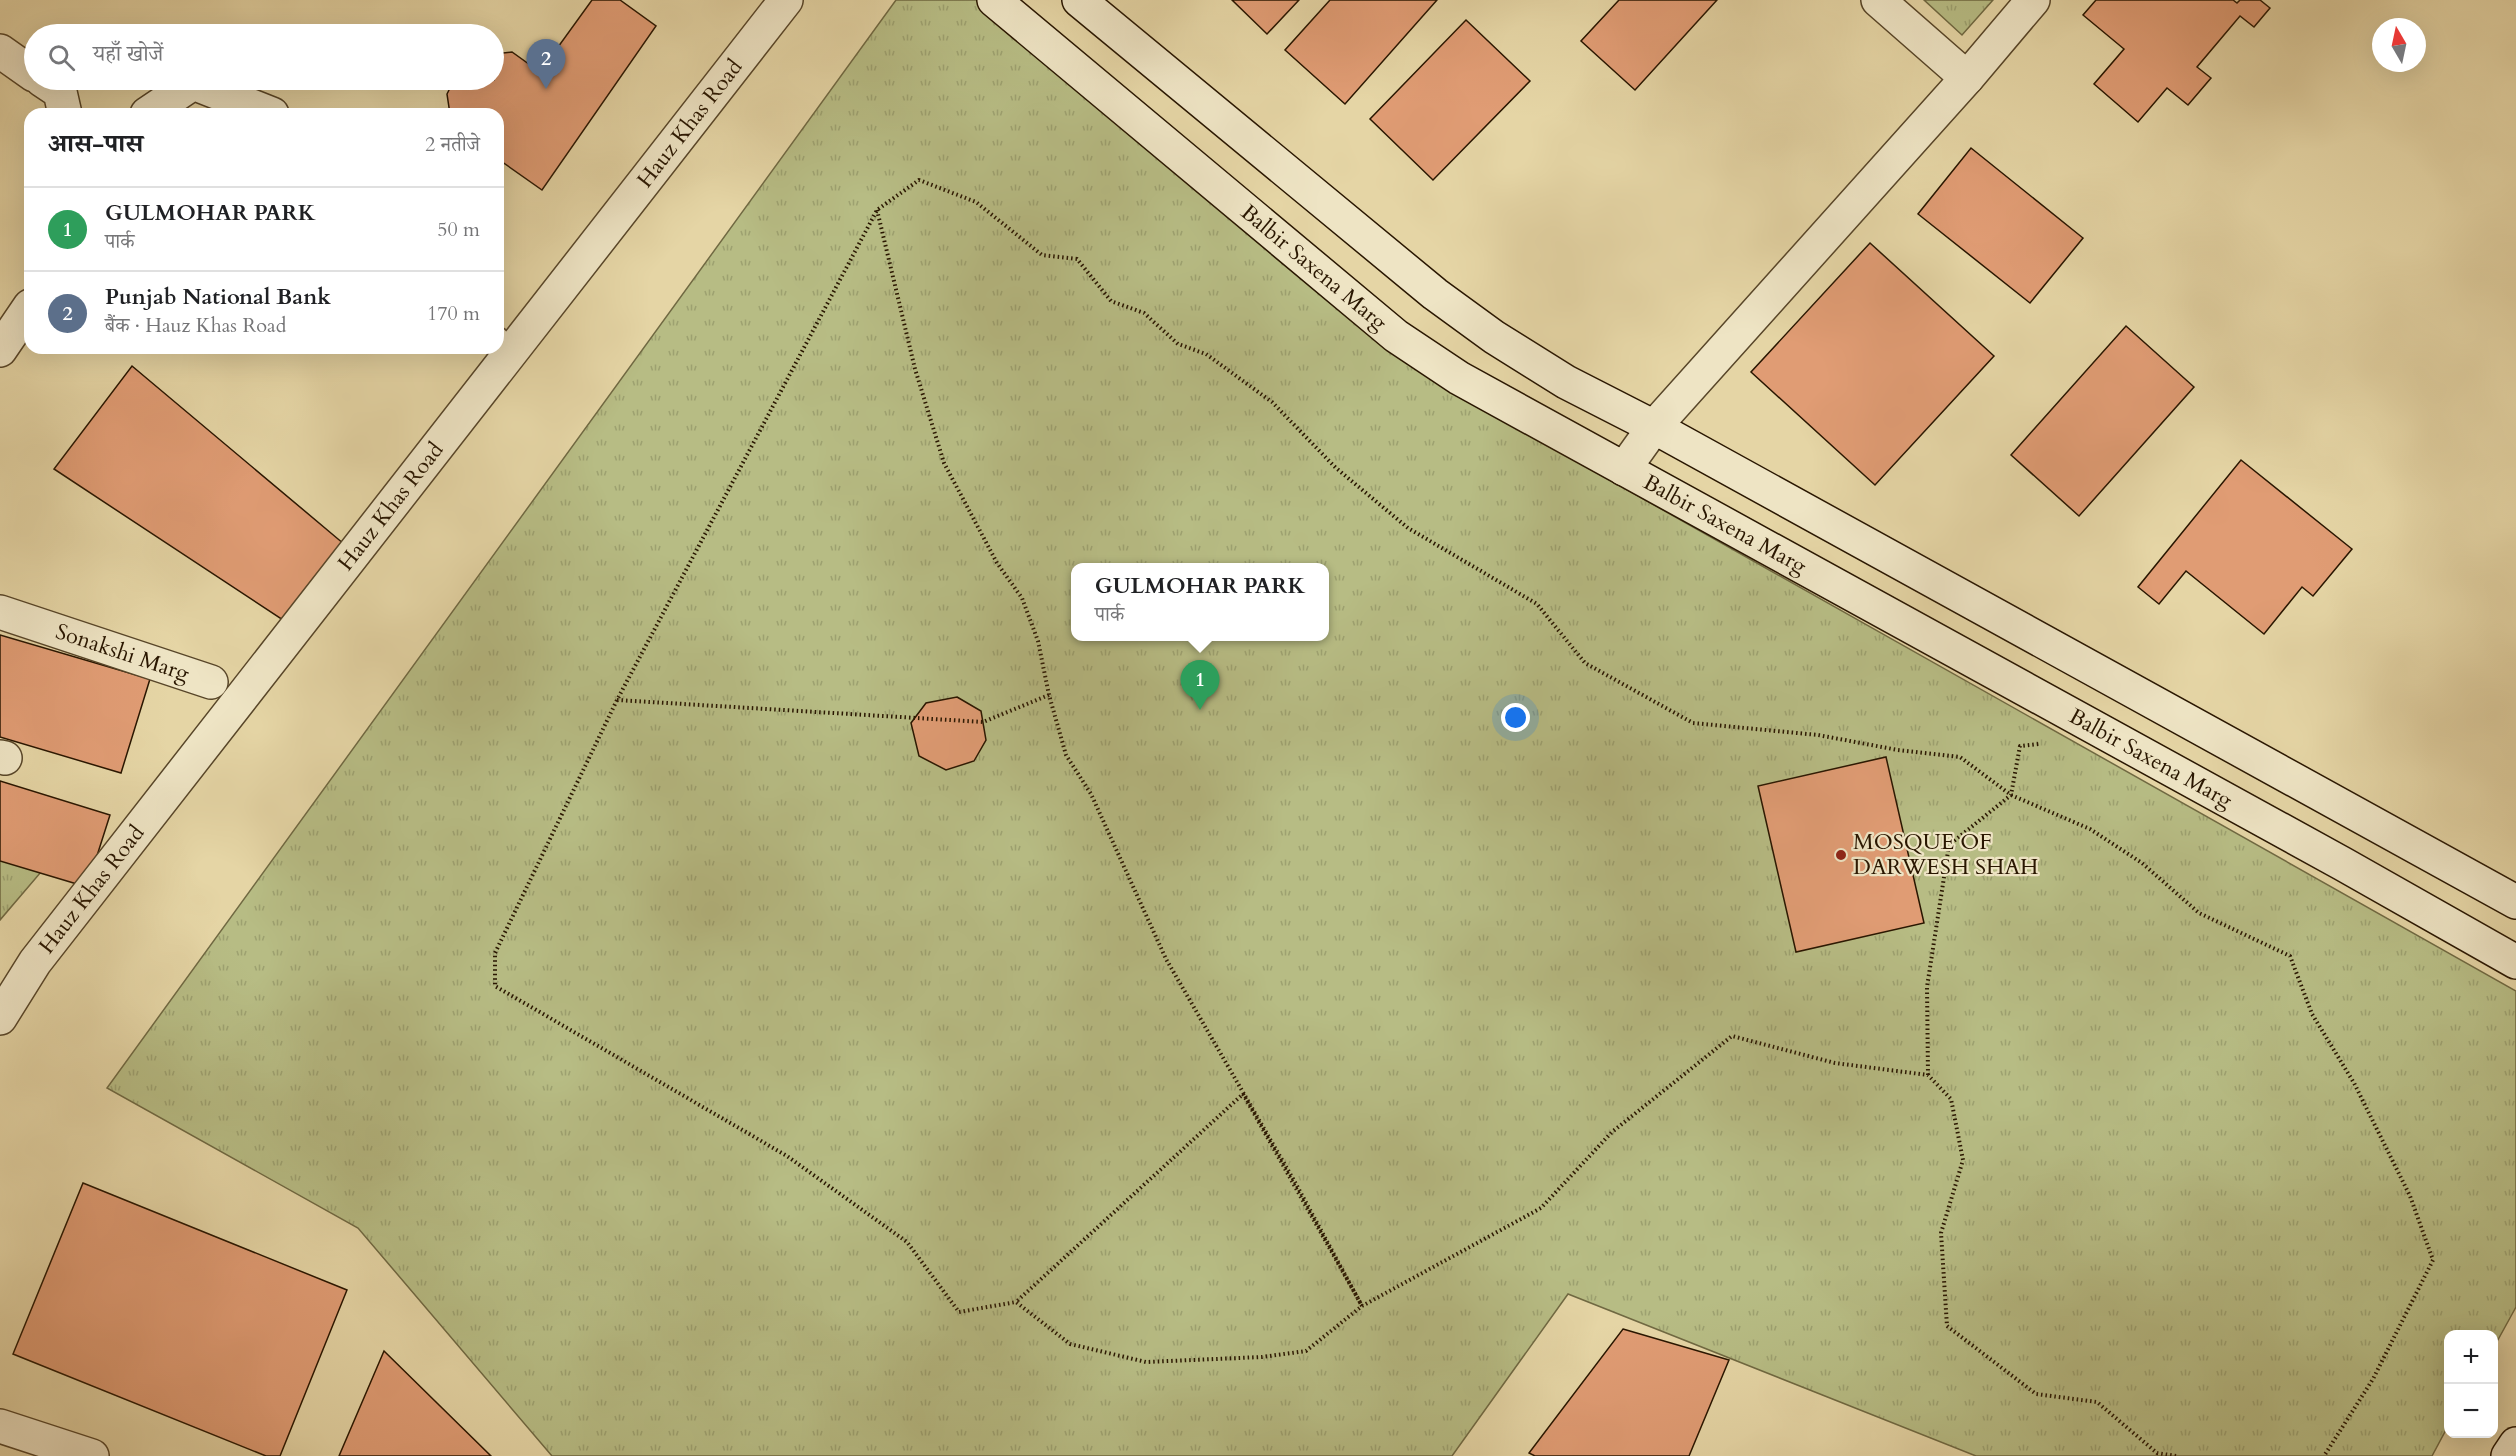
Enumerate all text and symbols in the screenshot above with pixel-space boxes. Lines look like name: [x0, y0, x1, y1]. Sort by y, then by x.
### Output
north arrow: [2372, 18, 2426, 72]
search box: [24, 24, 504, 90]
text: यहाँ खोजें: [93, 39, 163, 69]
pin: 2: [526, 40, 566, 89]
icon: search: [45, 41, 78, 74]
street label: Hauz Khas Road: [630, 53, 750, 194]
text: आस-पास: [48, 126, 143, 161]
text: 2 नतीजे: [425, 131, 480, 158]
text: GULMOHAR PARK: [105, 198, 315, 228]
street label: Balbir Saxena Marg: [1234, 198, 1394, 338]
text: 1: [62, 216, 73, 243]
text: 50 m: [437, 216, 480, 243]
text: पार्क: [105, 228, 134, 255]
text: Punjab National Bank: [105, 282, 331, 312]
text: 2: [62, 300, 73, 327]
text: 170 m: [427, 300, 480, 327]
text: बैंक · Hauz Khas Road: [105, 312, 286, 339]
street label: Hauz Khas Road: [331, 436, 450, 577]
street label: Balbir Saxena Marg: [1638, 467, 1812, 581]
popup: [1071, 563, 1329, 641]
text: GULMOHAR PARK: [1095, 571, 1305, 601]
text: पार्क: [1095, 601, 1124, 628]
street label: Sonakshi Marg: [52, 617, 194, 689]
pin: 1: [1180, 660, 1220, 710]
street label: Balbir Saxena Marg: [2064, 701, 2238, 816]
your location: [1501, 703, 1530, 732]
street label: Hauz Khas Road: [32, 819, 151, 960]
place label: MOSQUE OF DARWESH SHAH: [1853, 827, 2038, 882]
marker: MOSQUE OF DARWESH SHAH: [1834, 848, 1848, 862]
map controls: [2444, 1330, 2498, 1438]
button: +: [2444, 1330, 2498, 1384]
button: −: [2444, 1384, 2498, 1438]

